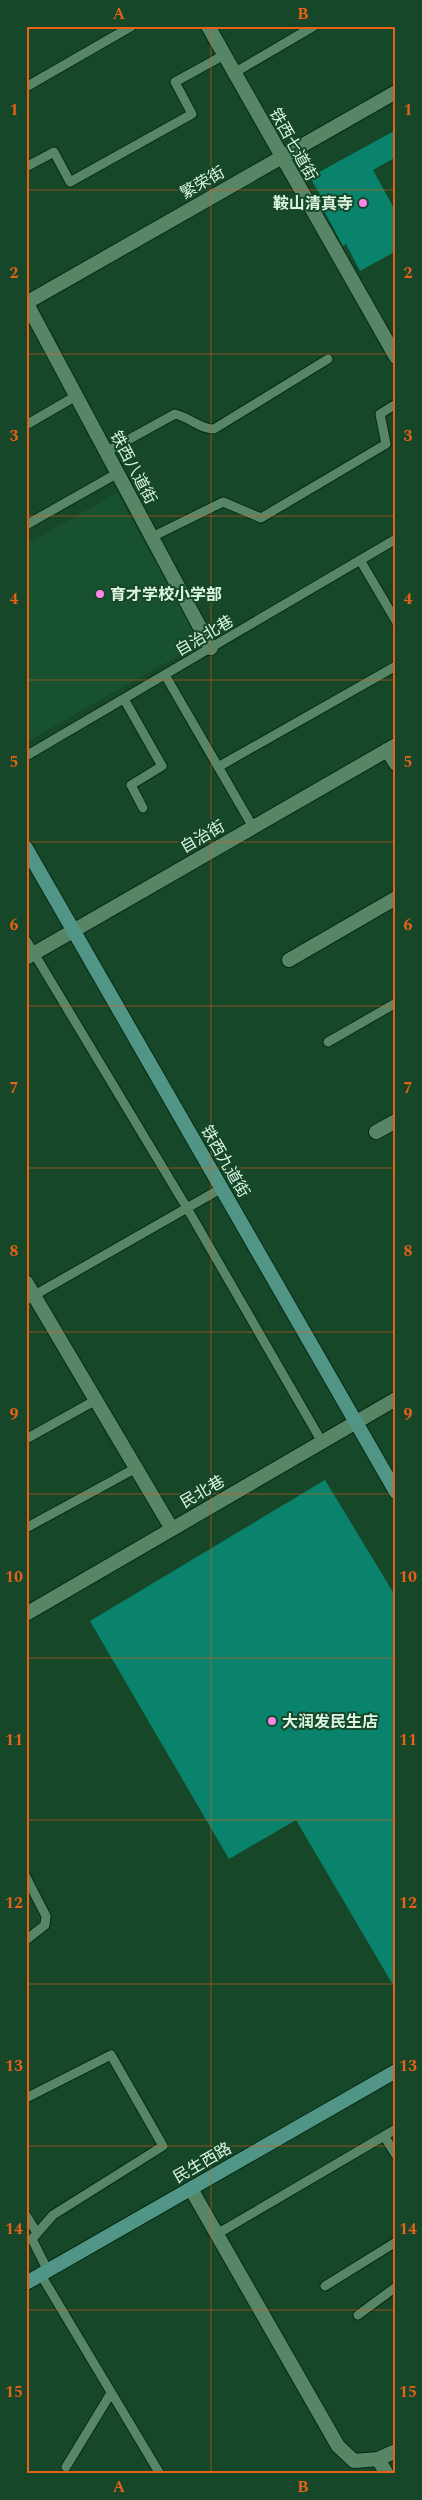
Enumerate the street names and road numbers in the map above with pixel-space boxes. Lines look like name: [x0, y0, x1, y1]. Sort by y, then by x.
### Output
street label: 铁西七道街: [263, 104, 323, 185]
street label: 繁荣街: [176, 160, 229, 205]
street label: 铁西八道街: [104, 427, 162, 508]
street label: 自治北巷: [171, 609, 238, 662]
street label: 自治街: [176, 814, 229, 859]
street label: 铁西九道街: [195, 1121, 256, 1202]
street label: 民北巷: [176, 1469, 229, 1514]
street label: 民生西路: [169, 2136, 236, 2189]

